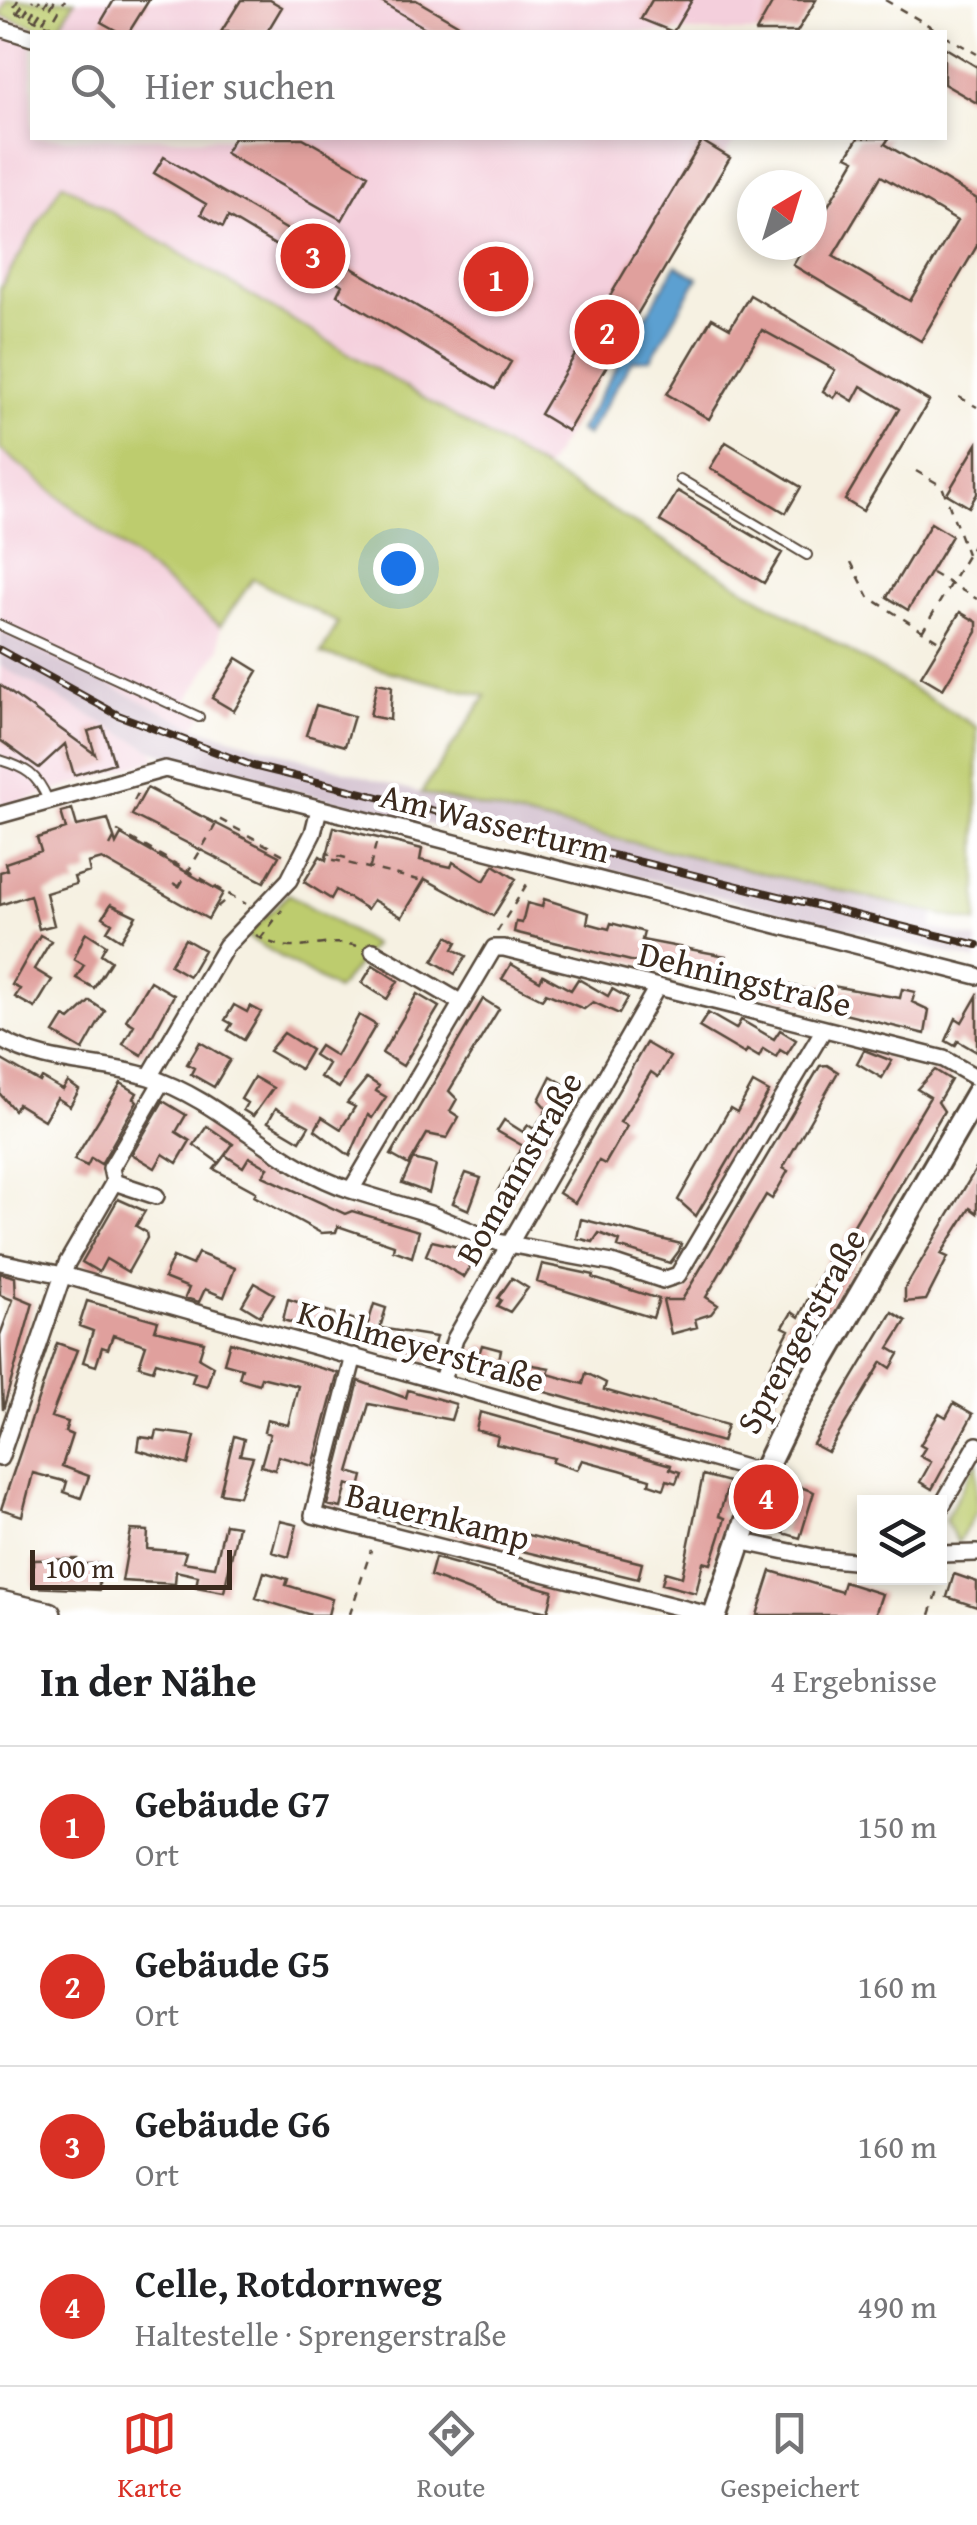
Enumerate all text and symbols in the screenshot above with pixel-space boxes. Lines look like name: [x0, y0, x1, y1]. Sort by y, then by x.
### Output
search box: [30, 30, 947, 140]
text: Hier suchen: [145, 57, 335, 113]
icon: search: [65, 58, 120, 113]
north arrow: [737, 170, 827, 260]
pin: 3: [280, 218, 346, 294]
pin: 1: [464, 242, 528, 316]
pin: 2: [574, 294, 640, 370]
your location: [373, 543, 424, 594]
street label: Am Wasserturm: [375, 769, 616, 876]
street label: Dehningstraße: [633, 927, 857, 1030]
street label: Bomannstraße: [442, 1061, 595, 1274]
street label: Sprengerstraße: [723, 1219, 878, 1443]
street label: Kohlmeyerstraße: [292, 1286, 550, 1405]
pin: 4: [734, 1460, 798, 1534]
street label: Bauernkamp: [341, 1468, 535, 1563]
map controls: [857, 1495, 947, 1585]
button: layers: [857, 1495, 947, 1585]
scale bar: [30, 1545, 232, 1590]
text: 100 m: [45, 1547, 114, 1588]
text: In der Nähe: [40, 1650, 257, 1711]
text: 4 Ergebnisse: [770, 1657, 937, 1704]
text: Gebäude G7: [135, 1775, 330, 1831]
text: 1: [64, 1803, 81, 1850]
text: 150 m: [858, 1803, 937, 1850]
text: Ort: [135, 1831, 179, 1878]
text: Gebäude G5: [135, 1935, 330, 1991]
text: 2: [64, 1963, 81, 2010]
text: 160 m: [858, 1963, 937, 2010]
text: Ort: [135, 1991, 179, 2038]
text: Gebäude G6: [135, 2095, 330, 2151]
text: 3: [64, 2123, 81, 2170]
text: 160 m: [858, 2123, 937, 2170]
text: Ort: [135, 2151, 179, 2198]
text: Celle, Rotdornweg: [135, 2255, 442, 2311]
text: 4: [64, 2283, 81, 2330]
text: 490 m: [858, 2283, 937, 2330]
text: Haltestelle · Sprengerstraße: [135, 2311, 507, 2358]
tab: Karte: [117, 2406, 182, 2507]
tab: Route: [417, 2406, 485, 2507]
tab: Gespeichert: [720, 2406, 860, 2507]

